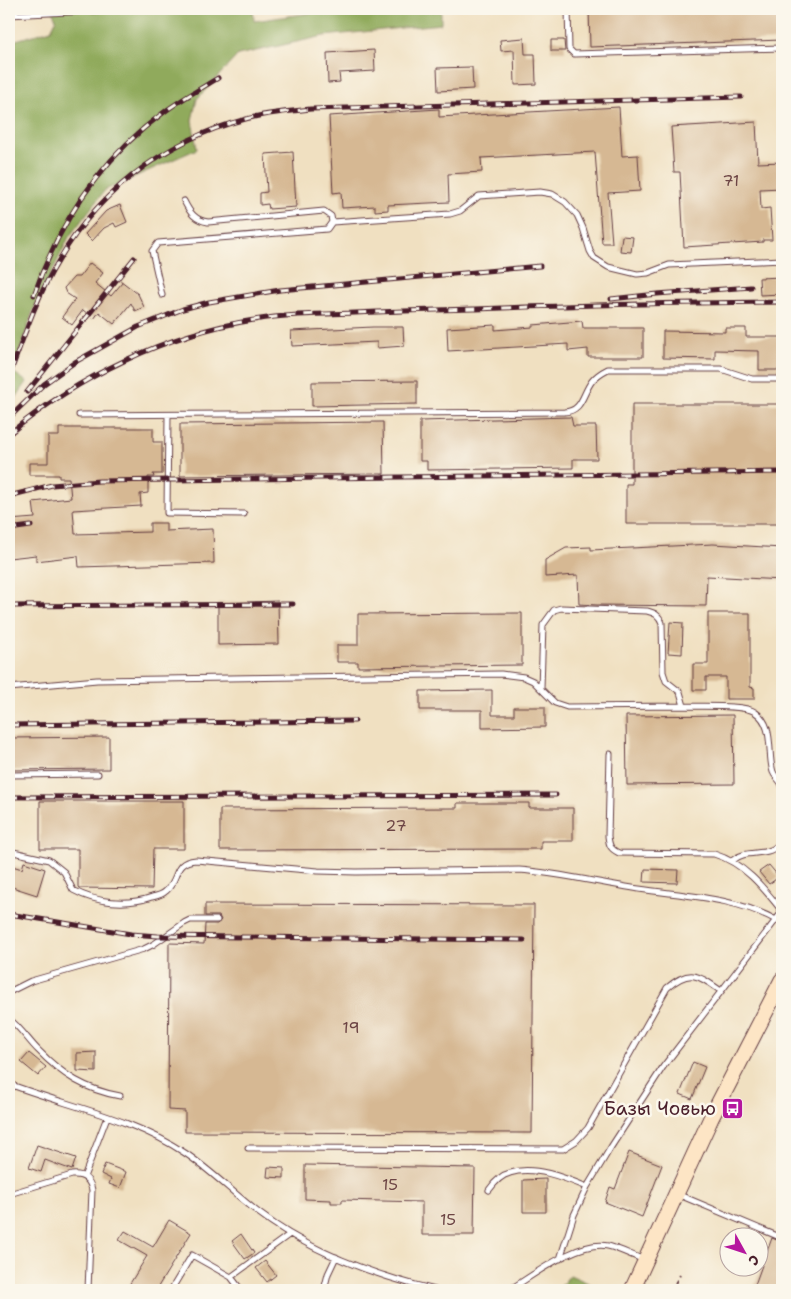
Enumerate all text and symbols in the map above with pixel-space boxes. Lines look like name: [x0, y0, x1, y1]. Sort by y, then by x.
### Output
house number: 71: [722, 170, 740, 191]
house number: 27: [385, 815, 407, 836]
house number: 19: [342, 1017, 360, 1038]
place label: Базы Човью: [603, 1096, 716, 1121]
bus stop icon: Базы Човью: [720, 1096, 744, 1120]
house number: 15: [382, 1174, 398, 1195]
house number: 15: [440, 1209, 456, 1230]
north arrow: [718, 1226, 768, 1276]
text: С: [744, 1251, 764, 1269]

